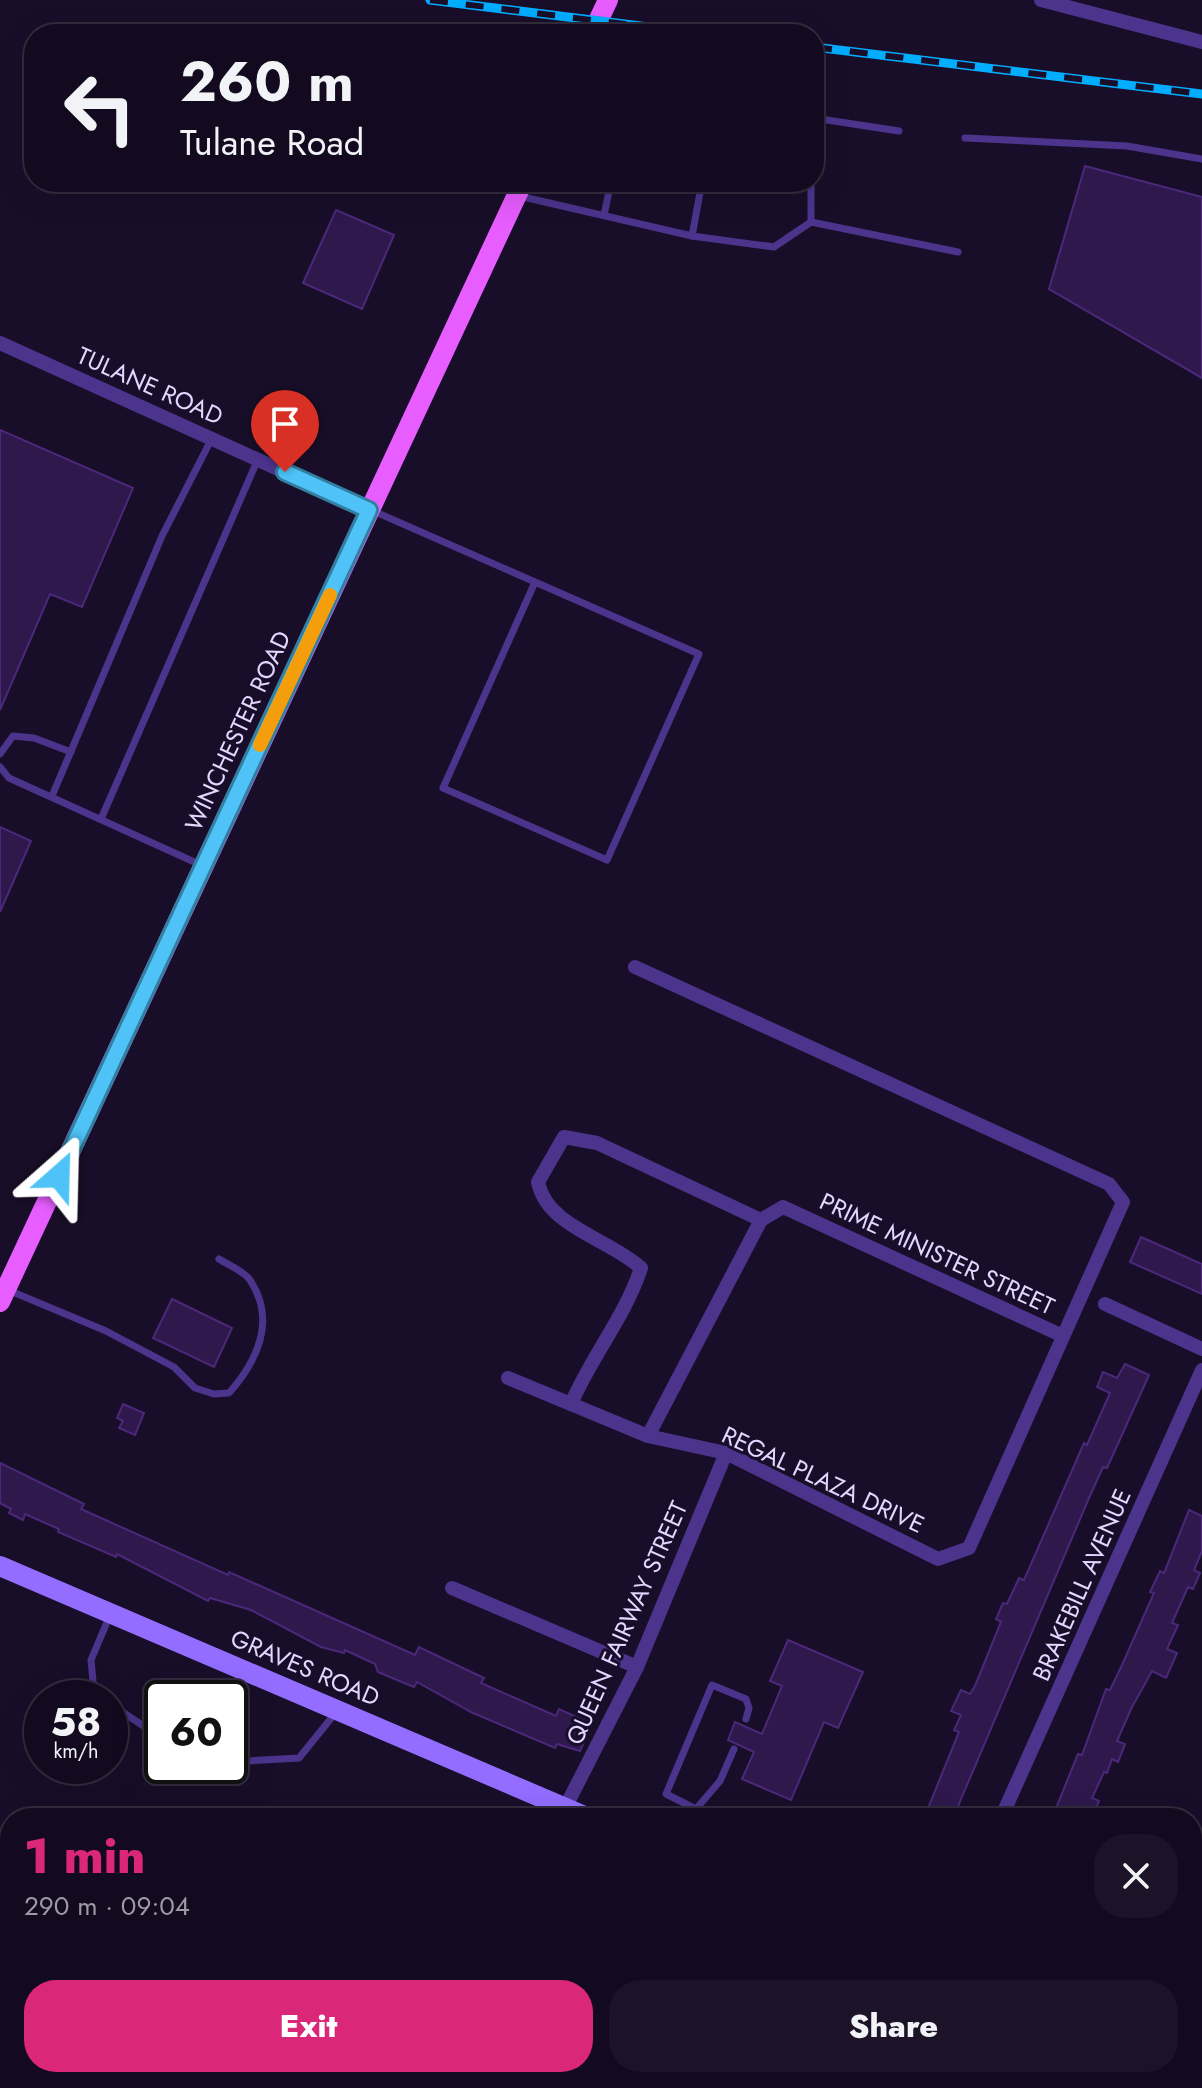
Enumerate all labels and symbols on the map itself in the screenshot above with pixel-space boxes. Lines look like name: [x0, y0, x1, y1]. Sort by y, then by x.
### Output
street label: TULANE ROAD: [72, 338, 229, 433]
pin: [251, 390, 319, 472]
street label: WINCHESTER ROAD: [176, 625, 299, 837]
position arrow: [17, 1134, 101, 1218]
street label: PRIME MINISTER STREET: [814, 1184, 1060, 1323]
street label: REGAL PLAZA DRIVE: [716, 1417, 930, 1542]
street label: BRAKEBILL AVENUE: [1023, 1483, 1140, 1686]
street label: QUEEN FAIRWAY STREET: [557, 1495, 696, 1750]
street label: GRAVES ROAD: [225, 1620, 385, 1715]
speed limit sign: 60: [144, 1680, 248, 1784]

